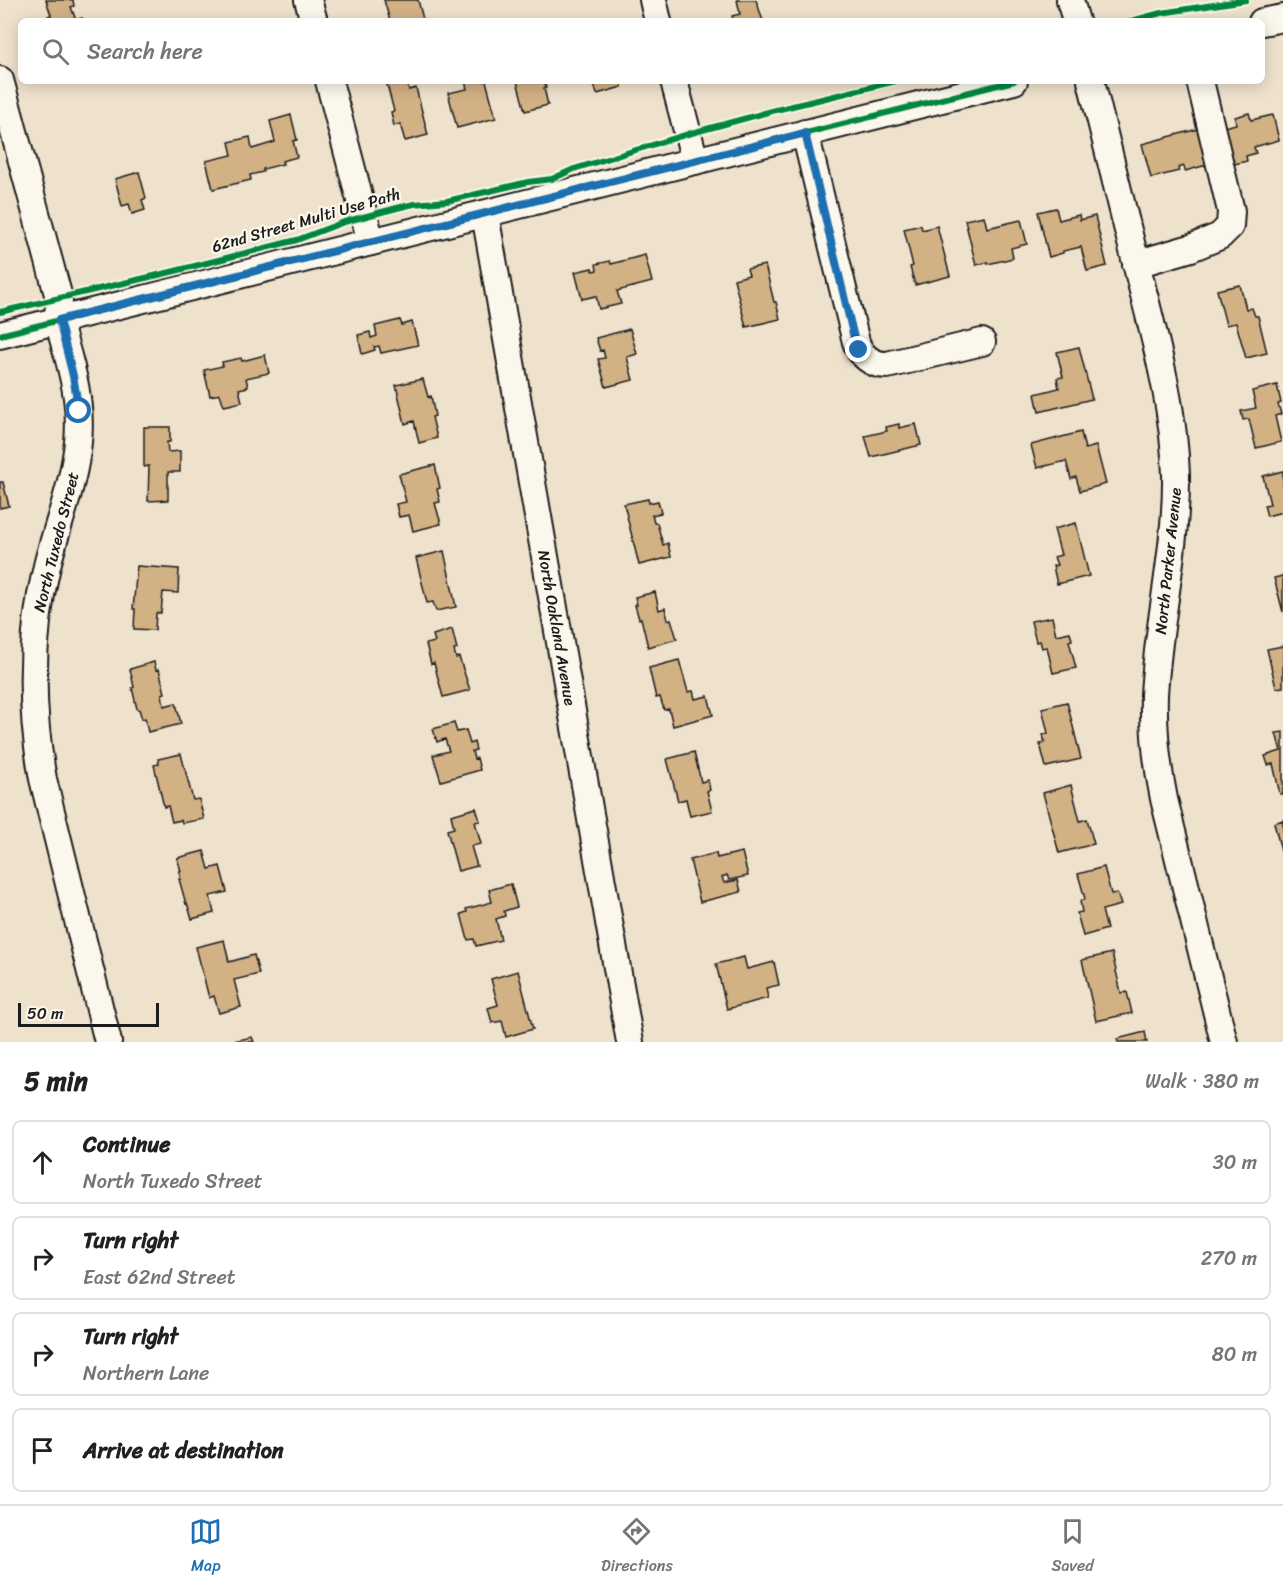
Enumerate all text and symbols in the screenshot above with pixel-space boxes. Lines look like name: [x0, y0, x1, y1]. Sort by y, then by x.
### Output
search box: [18, 18, 1265, 84]
text: Search here: [87, 32, 203, 71]
icon: search: [39, 35, 72, 68]
street label: 62nd Street Multi Use Path: [208, 179, 404, 261]
route end: [845, 336, 871, 362]
route start: [65, 397, 91, 423]
street label: North Tuxedo Street: [25, 469, 87, 615]
street label: North Parker Avenue: [1146, 486, 1190, 636]
street label: North Oakland Avenue: [530, 548, 585, 708]
text: 50 m: [27, 999, 63, 1028]
scale bar: [18, 1000, 159, 1028]
text: 5 min: [24, 1058, 88, 1104]
text: Walk · 380 m: [1145, 1064, 1259, 1099]
text: Continue: [83, 1125, 171, 1164]
text: 30 m: [1213, 1145, 1257, 1180]
icon: ahead: [26, 1146, 59, 1179]
text: North Tuxedo Street: [83, 1164, 262, 1199]
text: Turn right: [83, 1221, 178, 1260]
text: 270 m: [1201, 1241, 1257, 1276]
icon: right: [26, 1242, 59, 1275]
text: East 62nd Street: [83, 1260, 236, 1295]
text: Turn right: [83, 1317, 178, 1356]
text: 80 m: [1212, 1337, 1257, 1372]
icon: right: [26, 1338, 59, 1371]
text: Northern Lane: [83, 1356, 209, 1391]
text: Arrive at destination: [83, 1431, 284, 1470]
icon: arrive: [26, 1434, 59, 1467]
tab: Map: [189, 1515, 222, 1580]
tab: Directions: [601, 1515, 673, 1580]
tab: Saved: [1051, 1515, 1094, 1580]

